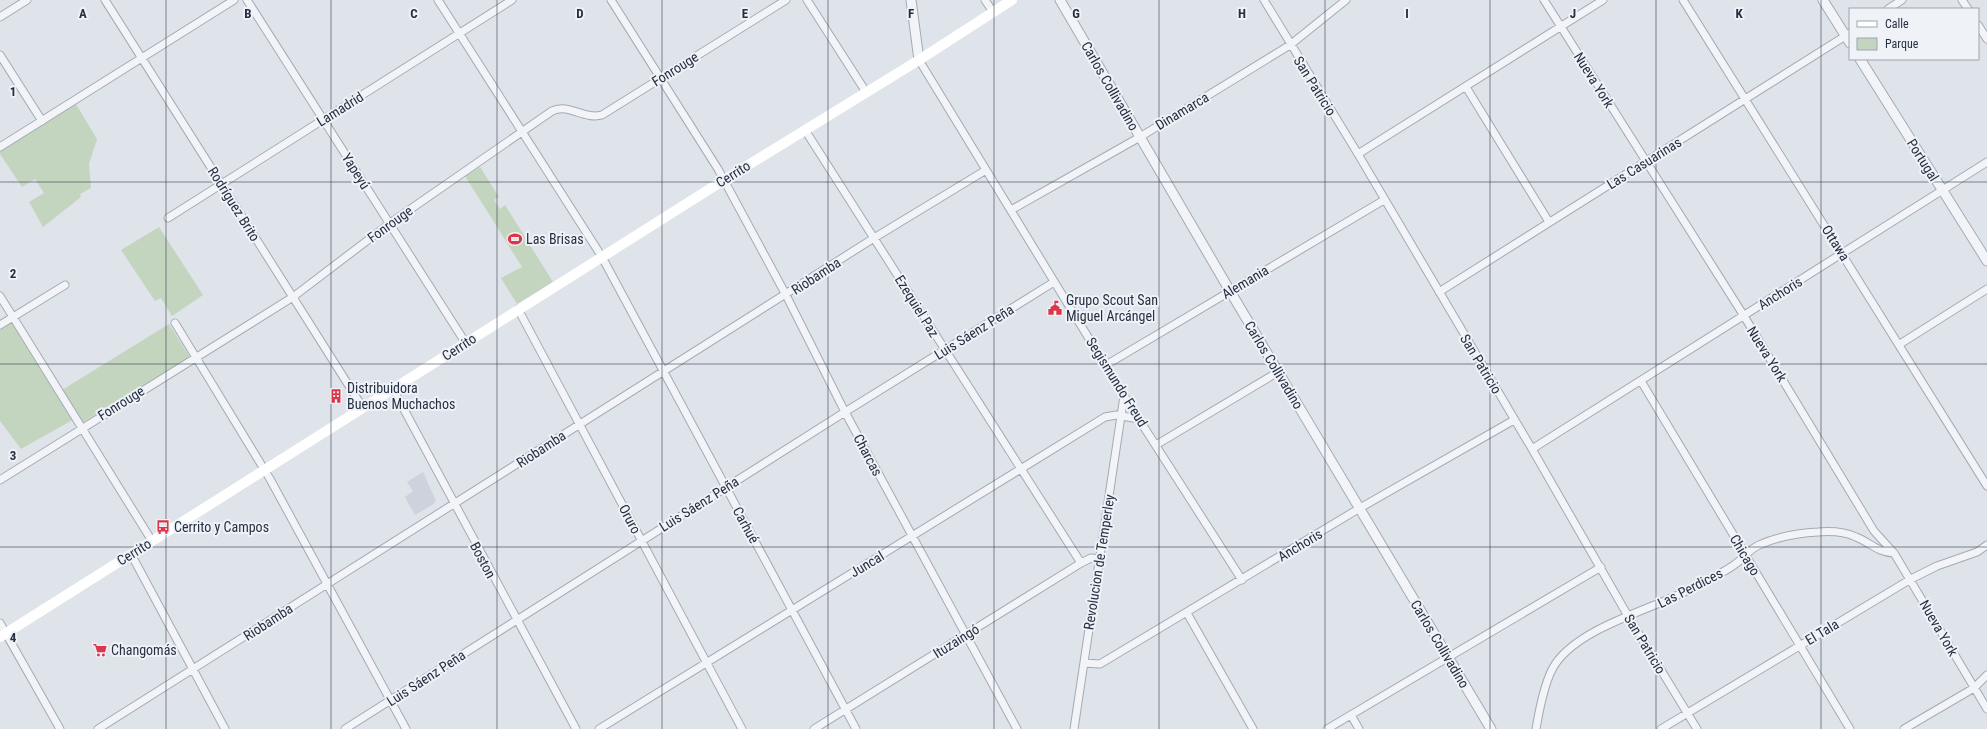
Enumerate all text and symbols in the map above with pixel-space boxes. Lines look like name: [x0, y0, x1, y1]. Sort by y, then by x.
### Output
text: A: [79, 6, 87, 21]
text: B: [244, 6, 252, 21]
text: C: [410, 6, 418, 21]
text: D: [576, 6, 584, 21]
text: E: [742, 6, 749, 21]
text: F: [908, 6, 914, 21]
text: G: [1072, 6, 1080, 21]
text: H: [1238, 6, 1246, 21]
text: I: [1405, 6, 1409, 21]
text: J: [1570, 6, 1576, 21]
text: K: [1735, 6, 1743, 21]
legend: [1849, 8, 1979, 60]
text: Calle: [1885, 17, 1909, 31]
text: Parque: [1885, 37, 1919, 51]
street label: Carlos Collivadino: [1078, 39, 1142, 133]
street label: Fonrouge: [649, 48, 702, 90]
street label: Nueva York: [1571, 49, 1618, 111]
street label: San Patricio: [1291, 53, 1339, 119]
text: 1: [10, 84, 16, 99]
street label: Lamadrid: [314, 88, 366, 130]
street label: Dinamarca: [1152, 89, 1212, 133]
street label: Las Casuarinas: [1604, 134, 1684, 192]
street label: Portugal: [1904, 136, 1942, 184]
street label: Yapeyú: [339, 150, 373, 192]
street label: Cerrito: [713, 157, 753, 191]
street label: Rodríguez Brito: [205, 164, 263, 244]
street label: Fonrouge: [364, 202, 416, 246]
street label: Ottawa: [1819, 222, 1853, 264]
sports icon: Las Brisas: [507, 231, 523, 247]
place label: Las Brisas: [526, 231, 584, 247]
street label: Riobamba: [788, 254, 844, 298]
street label: Alemania: [1219, 262, 1271, 302]
text: 2: [10, 266, 17, 281]
street label: Ezequiel Paz: [892, 272, 942, 340]
street label: Anchoris: [1755, 273, 1805, 313]
place label: Grupo Scout San Miguel Arcángel: [1066, 292, 1158, 324]
public building icon: Grupo Scout San Miguel Arcángel: [1047, 300, 1063, 316]
street label: Luis Sáenz Peña: [931, 301, 1017, 363]
street label: Carlos Collivadino: [1241, 318, 1307, 412]
street label: Nueva York: [1744, 323, 1791, 385]
street label: Cerrito: [439, 330, 479, 364]
street label: San Patricio: [1457, 331, 1505, 397]
street label: Segismundo Freud: [1083, 334, 1151, 430]
place label: Distribuidora Buenos Muchachos: [347, 380, 455, 412]
street label: Fonrouge: [95, 382, 148, 424]
building icon: Distribuidora Buenos Muchachos: [328, 388, 344, 404]
street label: Riobamba: [513, 427, 569, 471]
street label: Charcas: [850, 431, 886, 479]
text: 3: [10, 448, 16, 463]
street label: Luis Sáenz Peña: [656, 473, 742, 535]
street label: Revolucion de Temperley: [1080, 493, 1118, 631]
street label: Oruro: [616, 502, 644, 536]
street label: Carhué: [730, 504, 763, 546]
bus stop icon: Cerrito y Campos: [155, 519, 171, 535]
place label: Cerrito y Campos: [174, 519, 269, 535]
street label: Anchoris: [1275, 526, 1325, 564]
street label: Chicago: [1727, 532, 1763, 578]
street label: Cerrito: [114, 535, 154, 569]
street label: Boston: [467, 539, 499, 581]
street label: Juncal: [847, 548, 887, 580]
street label: Las Perdices: [1655, 565, 1725, 611]
street label: Carlos Collivadino: [1407, 597, 1473, 691]
street label: Nueva York: [1917, 597, 1962, 660]
street label: Riobamba: [240, 600, 296, 644]
street label: San Patricio: [1621, 611, 1669, 677]
street label: El Tala: [1802, 616, 1842, 648]
street label: Ituzaingó: [930, 621, 982, 661]
text: 4: [10, 630, 17, 645]
supermarket icon: Changomás: [92, 642, 108, 658]
place label: Changomás: [111, 642, 177, 658]
street label: Luis Sáenz Peña: [384, 647, 468, 709]

